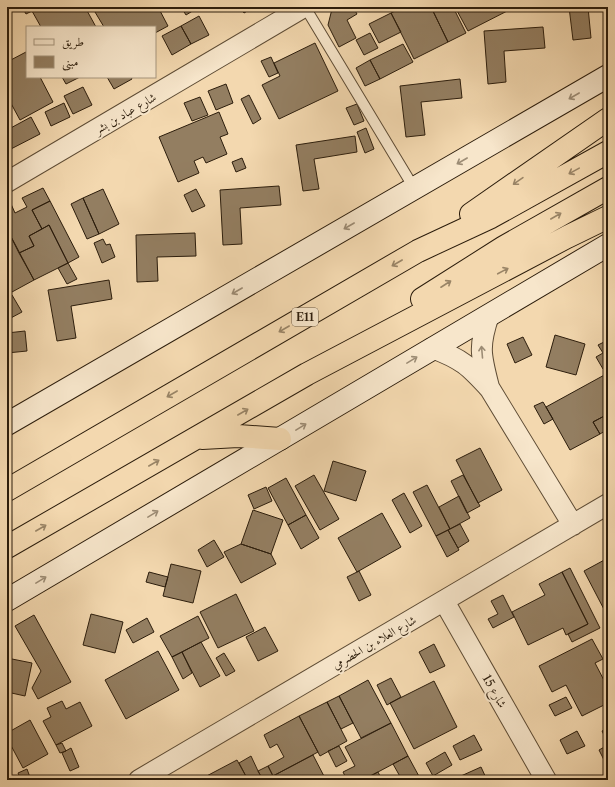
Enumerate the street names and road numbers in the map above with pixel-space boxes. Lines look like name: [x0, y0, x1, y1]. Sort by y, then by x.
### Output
street label: شارع عباد بن بشر: [90, 89, 161, 141]
road number: E11: [292, 308, 318, 326]
street label: شارع العلاء بن الحضرمي: [329, 612, 421, 676]
street label: شارع 15: [476, 672, 510, 712]

